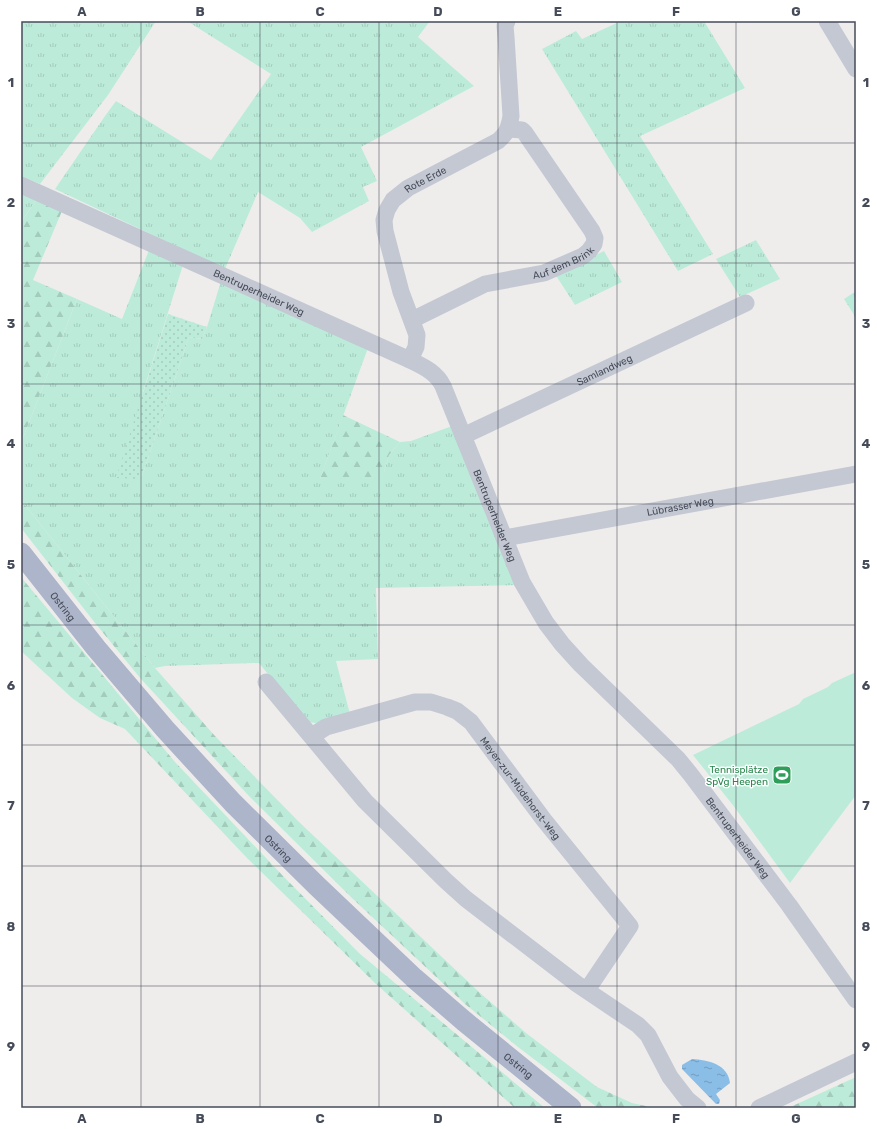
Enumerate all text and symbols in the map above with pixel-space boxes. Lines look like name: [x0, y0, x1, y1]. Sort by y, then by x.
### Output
text: A: [77, 4, 87, 19]
text: B: [195, 4, 205, 19]
text: C: [315, 4, 325, 19]
text: D: [433, 4, 443, 19]
text: E: [554, 4, 562, 19]
text: F: [672, 4, 680, 19]
text: G: [791, 4, 801, 19]
text: 1: [8, 75, 14, 90]
text: 1: [863, 75, 869, 90]
street label: Rote Erde: [402, 164, 449, 196]
text: 2: [7, 195, 15, 210]
text: 2: [862, 195, 870, 210]
street label: Auf dem Brink: [532, 244, 598, 282]
street label: Bentruperheider Weg: [211, 267, 306, 319]
text: 3: [7, 316, 16, 331]
text: 3: [862, 316, 871, 331]
street label: Samlandweg: [575, 352, 634, 389]
text: 4: [7, 436, 16, 451]
text: 4: [862, 436, 871, 451]
street label: Bentruperheider Weg: [470, 468, 518, 564]
street label: Lübrasser Weg: [646, 495, 715, 519]
text: 5: [7, 557, 15, 572]
text: 5: [862, 557, 870, 572]
street label: Ostring: [47, 590, 78, 624]
text: 6: [7, 678, 16, 693]
text: 6: [862, 678, 871, 693]
street label: Meyer-zur-Müdehorst-Weg: [477, 735, 563, 842]
place label: Tennisplätze SpVg Heepen: [706, 764, 768, 788]
sports icon: Tennisplätze SpVg Heepen: [771, 764, 793, 786]
street label: Bentruperheider Weg: [703, 795, 772, 881]
text: 7: [7, 798, 15, 813]
text: 7: [862, 798, 870, 813]
street label: Ostring: [262, 832, 294, 865]
text: 8: [7, 919, 16, 934]
text: 8: [862, 919, 871, 934]
text: 9: [7, 1039, 15, 1054]
text: 9: [862, 1039, 870, 1054]
street label: Ostring: [501, 1051, 535, 1082]
text: A: [77, 1111, 87, 1126]
text: B: [195, 1111, 205, 1126]
text: C: [315, 1111, 325, 1126]
text: D: [433, 1111, 443, 1126]
text: E: [554, 1111, 562, 1126]
text: F: [672, 1111, 680, 1126]
text: G: [791, 1111, 801, 1126]

